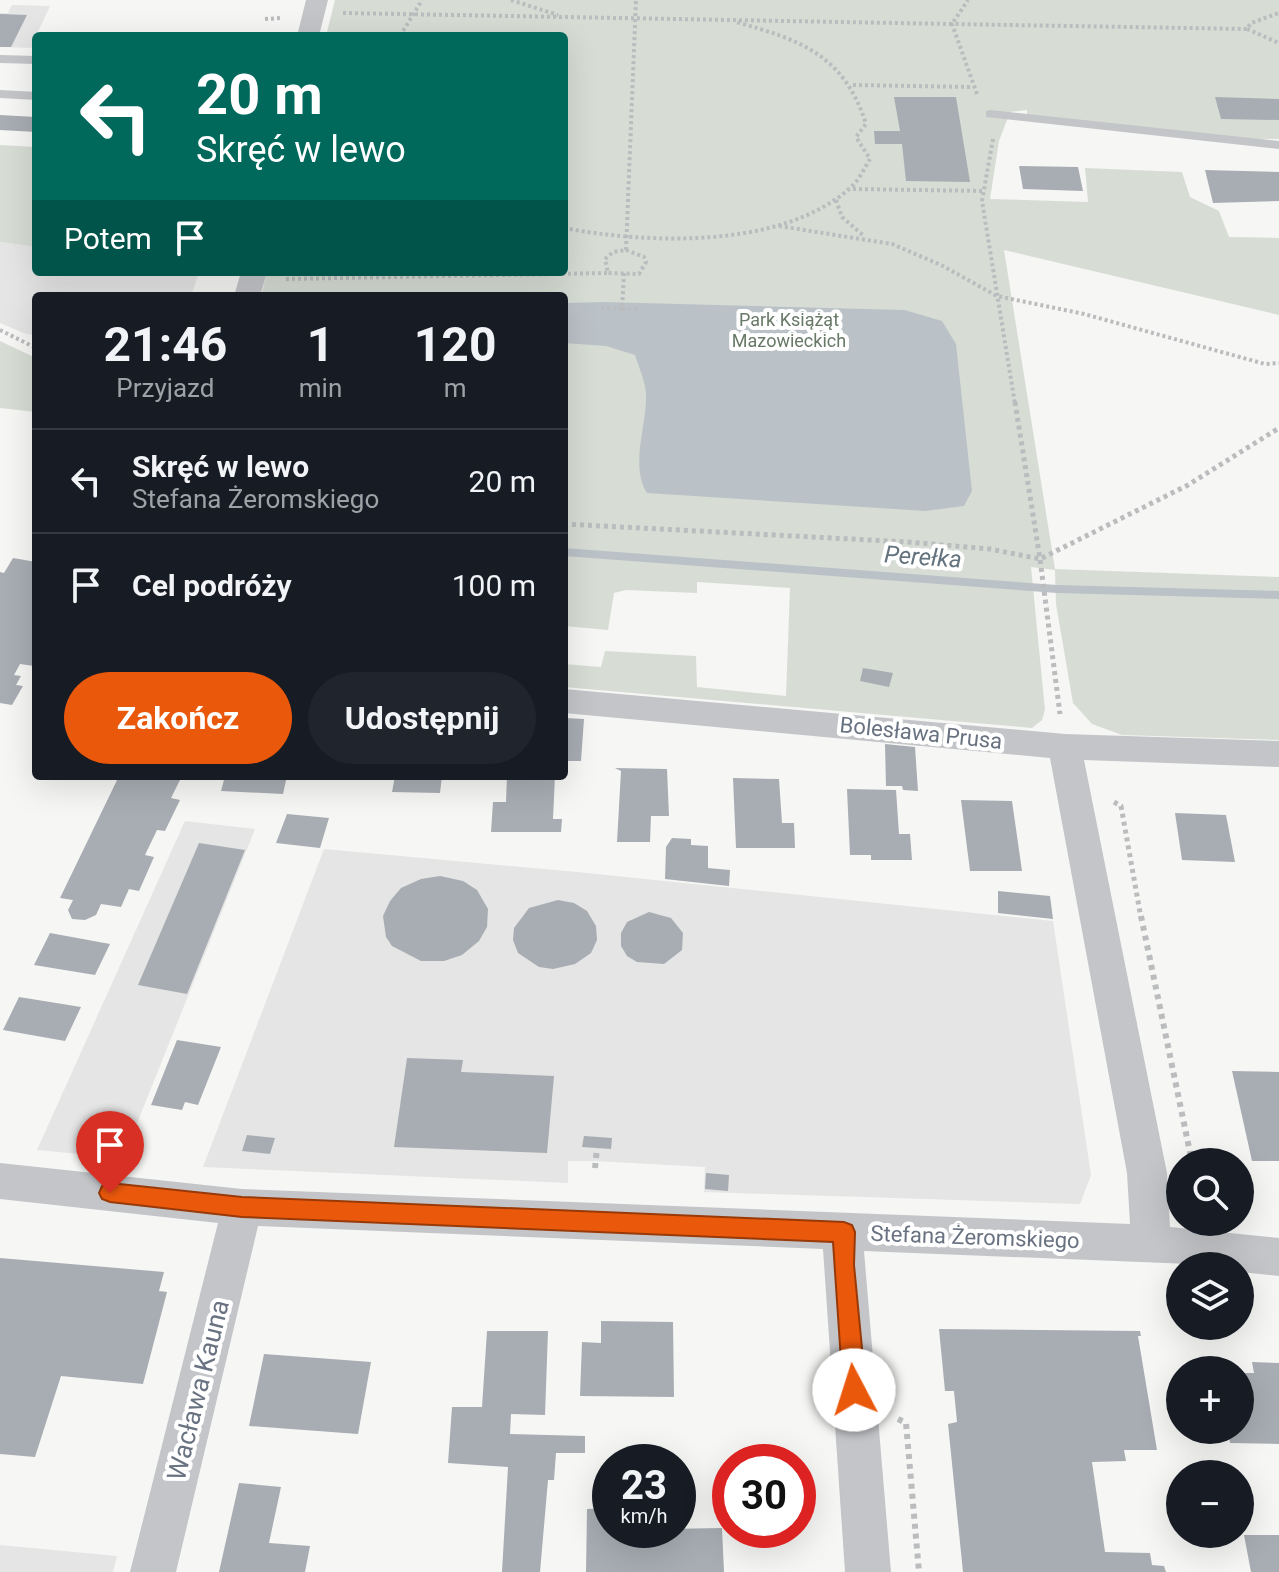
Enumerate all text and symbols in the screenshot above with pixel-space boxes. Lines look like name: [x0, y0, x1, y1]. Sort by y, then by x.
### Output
text: 20 m: [196, 62, 323, 128]
icon: left: [64, 64, 168, 168]
text: Skręć w lewo: [196, 129, 406, 171]
icon: arrive: [168, 216, 212, 260]
text: Potem: [64, 221, 152, 256]
park label: Park Książąt Mazowieckich: [732, 309, 846, 351]
text: 21:46: [104, 316, 227, 373]
text: 1: [307, 316, 334, 373]
text: 120: [414, 316, 496, 373]
text: Przyjazd: [116, 373, 214, 403]
text: min: [299, 373, 342, 403]
text: m: [444, 373, 467, 403]
text: Skręć w lewo: [132, 449, 309, 484]
icon: left: [64, 459, 108, 503]
text: 20 m: [469, 464, 536, 499]
text: Stefana Żeromskiego: [132, 484, 379, 514]
water label: Perełka: [883, 540, 963, 574]
icon: arrive: [64, 563, 108, 607]
text: Cel podróży: [132, 568, 292, 603]
text: 100 m: [452, 568, 536, 603]
button: Zakończ: [64, 672, 292, 764]
button: Udostępnij: [308, 672, 536, 764]
street label: Bolesława Prusa: [839, 712, 1003, 754]
pin: [76, 1111, 144, 1193]
icon: arrive: [88, 1123, 132, 1167]
map controls: [1166, 1148, 1254, 1548]
button: search: [1166, 1148, 1254, 1236]
street label: Stefana Żeromskiego: [870, 1221, 1080, 1253]
button: layers: [1166, 1252, 1254, 1340]
street label: Wacława Kauna: [161, 1297, 235, 1483]
position arrow: [812, 1348, 896, 1432]
button: +: [1166, 1356, 1254, 1444]
speed limit sign: 30: [712, 1444, 816, 1548]
button: −: [1166, 1460, 1254, 1548]
text: 23: [621, 1462, 667, 1509]
text: km/h: [621, 1504, 667, 1528]

